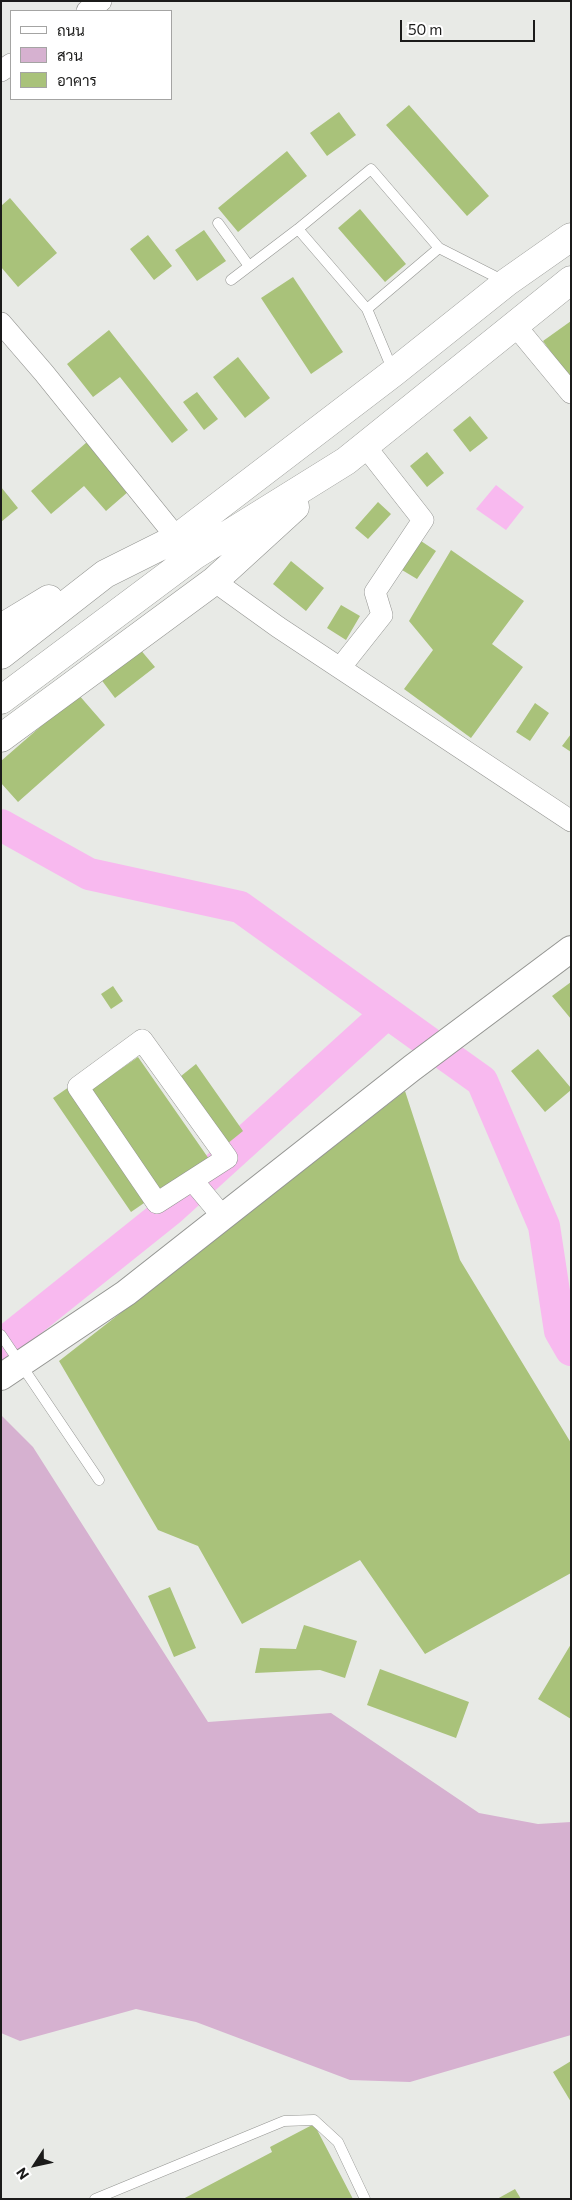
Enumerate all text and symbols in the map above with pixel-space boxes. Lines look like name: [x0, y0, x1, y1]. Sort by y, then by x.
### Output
legend: [10, 10, 172, 100]
scale bar: [402, 10, 537, 42]
text: 50 m: [408, 20, 442, 38]
text: ถนน: [57, 21, 85, 39]
text: สวน: [57, 46, 83, 64]
text: อาคาร: [57, 71, 97, 89]
north arrow: [10, 2140, 60, 2190]
text: N: [12, 2165, 32, 2183]

